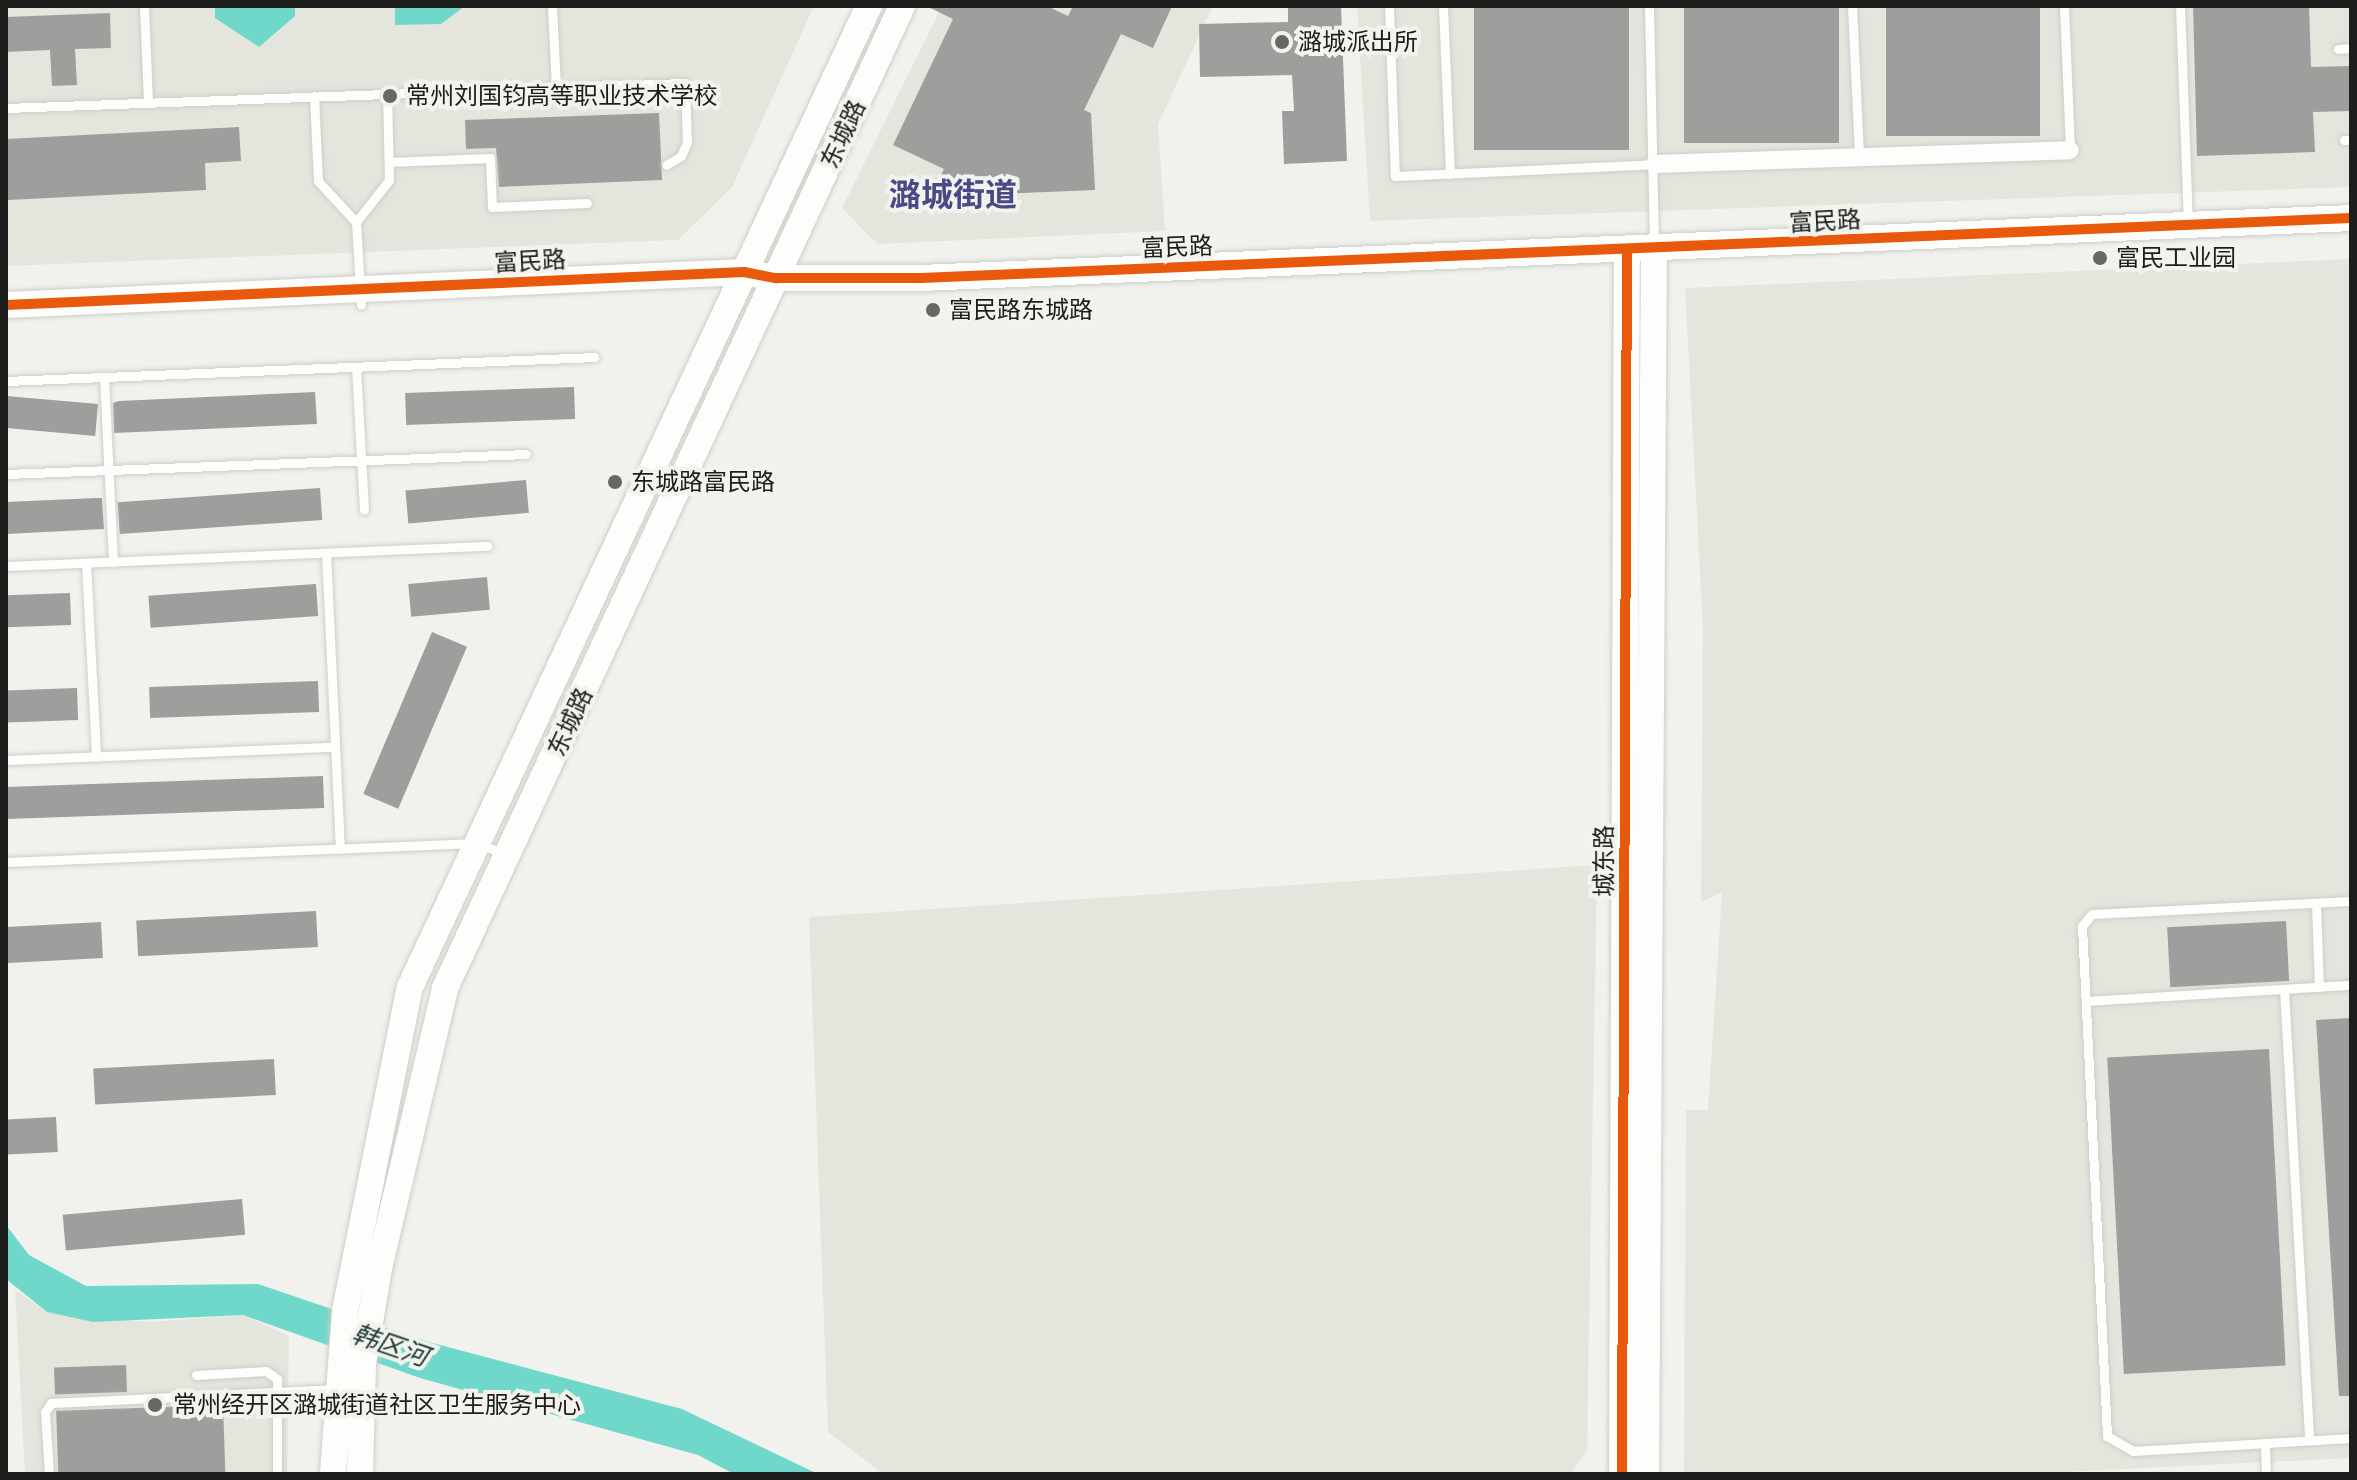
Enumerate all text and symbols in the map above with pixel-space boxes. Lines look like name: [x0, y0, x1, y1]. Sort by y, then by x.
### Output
place label: 潞城派出所: [1298, 28, 1418, 56]
marker: 潞城派出所: [1273, 33, 1291, 51]
place label: 常州刘国钧高等职业技术学校: [406, 82, 718, 110]
marker: 常州刘国钧高等职业技术学校: [381, 87, 399, 105]
street label: 东城路: [815, 95, 871, 173]
district label: 潞城街道: [889, 176, 1017, 214]
street label: 富民路: [1788, 205, 1862, 237]
street label: 富民路: [1141, 231, 1213, 263]
place label: 富民工业园: [2116, 244, 2236, 272]
street label: 富民路: [493, 245, 567, 277]
marker: 富民工业园: [2091, 249, 2109, 267]
place label: 富民路东城路: [949, 296, 1093, 324]
marker: 富民路东城路: [924, 301, 942, 319]
place label: 东城路富民路: [631, 468, 775, 496]
marker: 东城路富民路: [606, 473, 624, 491]
street label: 东城路: [542, 683, 598, 761]
street label: 城东路: [1590, 825, 1618, 897]
water label: 韩区河: [348, 1319, 432, 1373]
place label: 常州经开区潞城街道社区卫生服务中心: [173, 1391, 581, 1419]
marker: 常州经开区潞城街道社区卫生服务中心: [144, 1394, 166, 1416]

